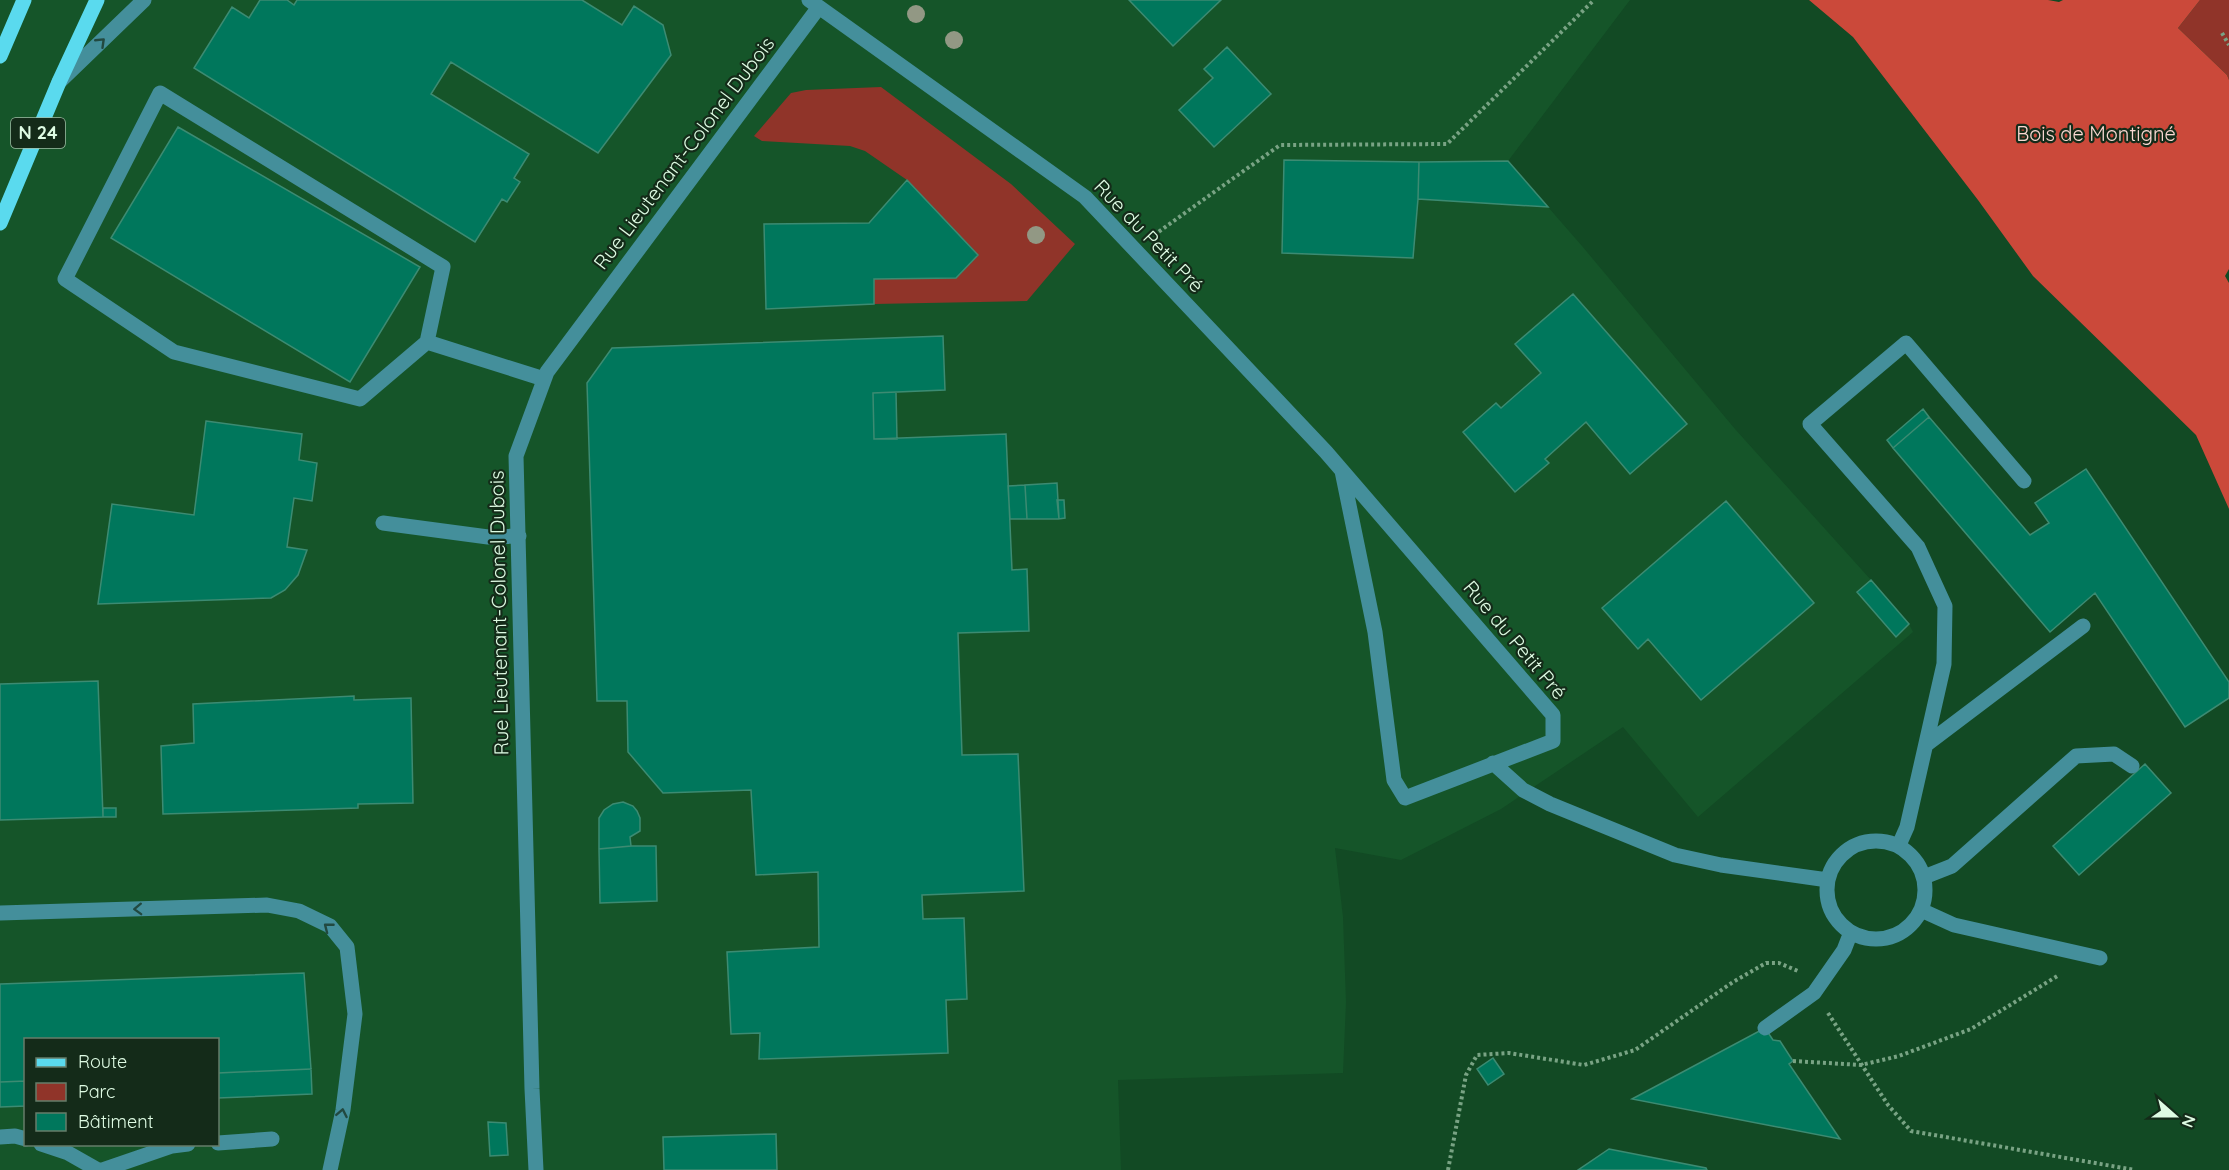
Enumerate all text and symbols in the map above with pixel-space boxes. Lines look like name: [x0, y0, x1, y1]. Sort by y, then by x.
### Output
street label: Rue Lieutenant-Colonel Dubois: [588, 31, 779, 274]
one-way arrow: [94, 38, 105, 49]
road number: N 24: [11, 118, 65, 148]
park label: Bois de Montigné: [2016, 121, 2176, 146]
street label: Rue du Petit Pré: [1089, 174, 1210, 297]
street label: Rue Lieutenant-Colonel Dubois: [484, 470, 513, 756]
street label: Rue du Petit Pré: [1458, 575, 1572, 704]
one-way arrow: [134, 903, 143, 915]
one-way arrow: [324, 923, 335, 934]
legend: [24, 1038, 219, 1146]
text: Route: [78, 1050, 127, 1073]
text: Parc: [78, 1080, 115, 1103]
north arrow: [2145, 1086, 2205, 1146]
one-way arrow: [335, 1108, 348, 1118]
text: Bâtiment: [78, 1110, 154, 1133]
text: N: [2178, 1112, 2200, 1130]

